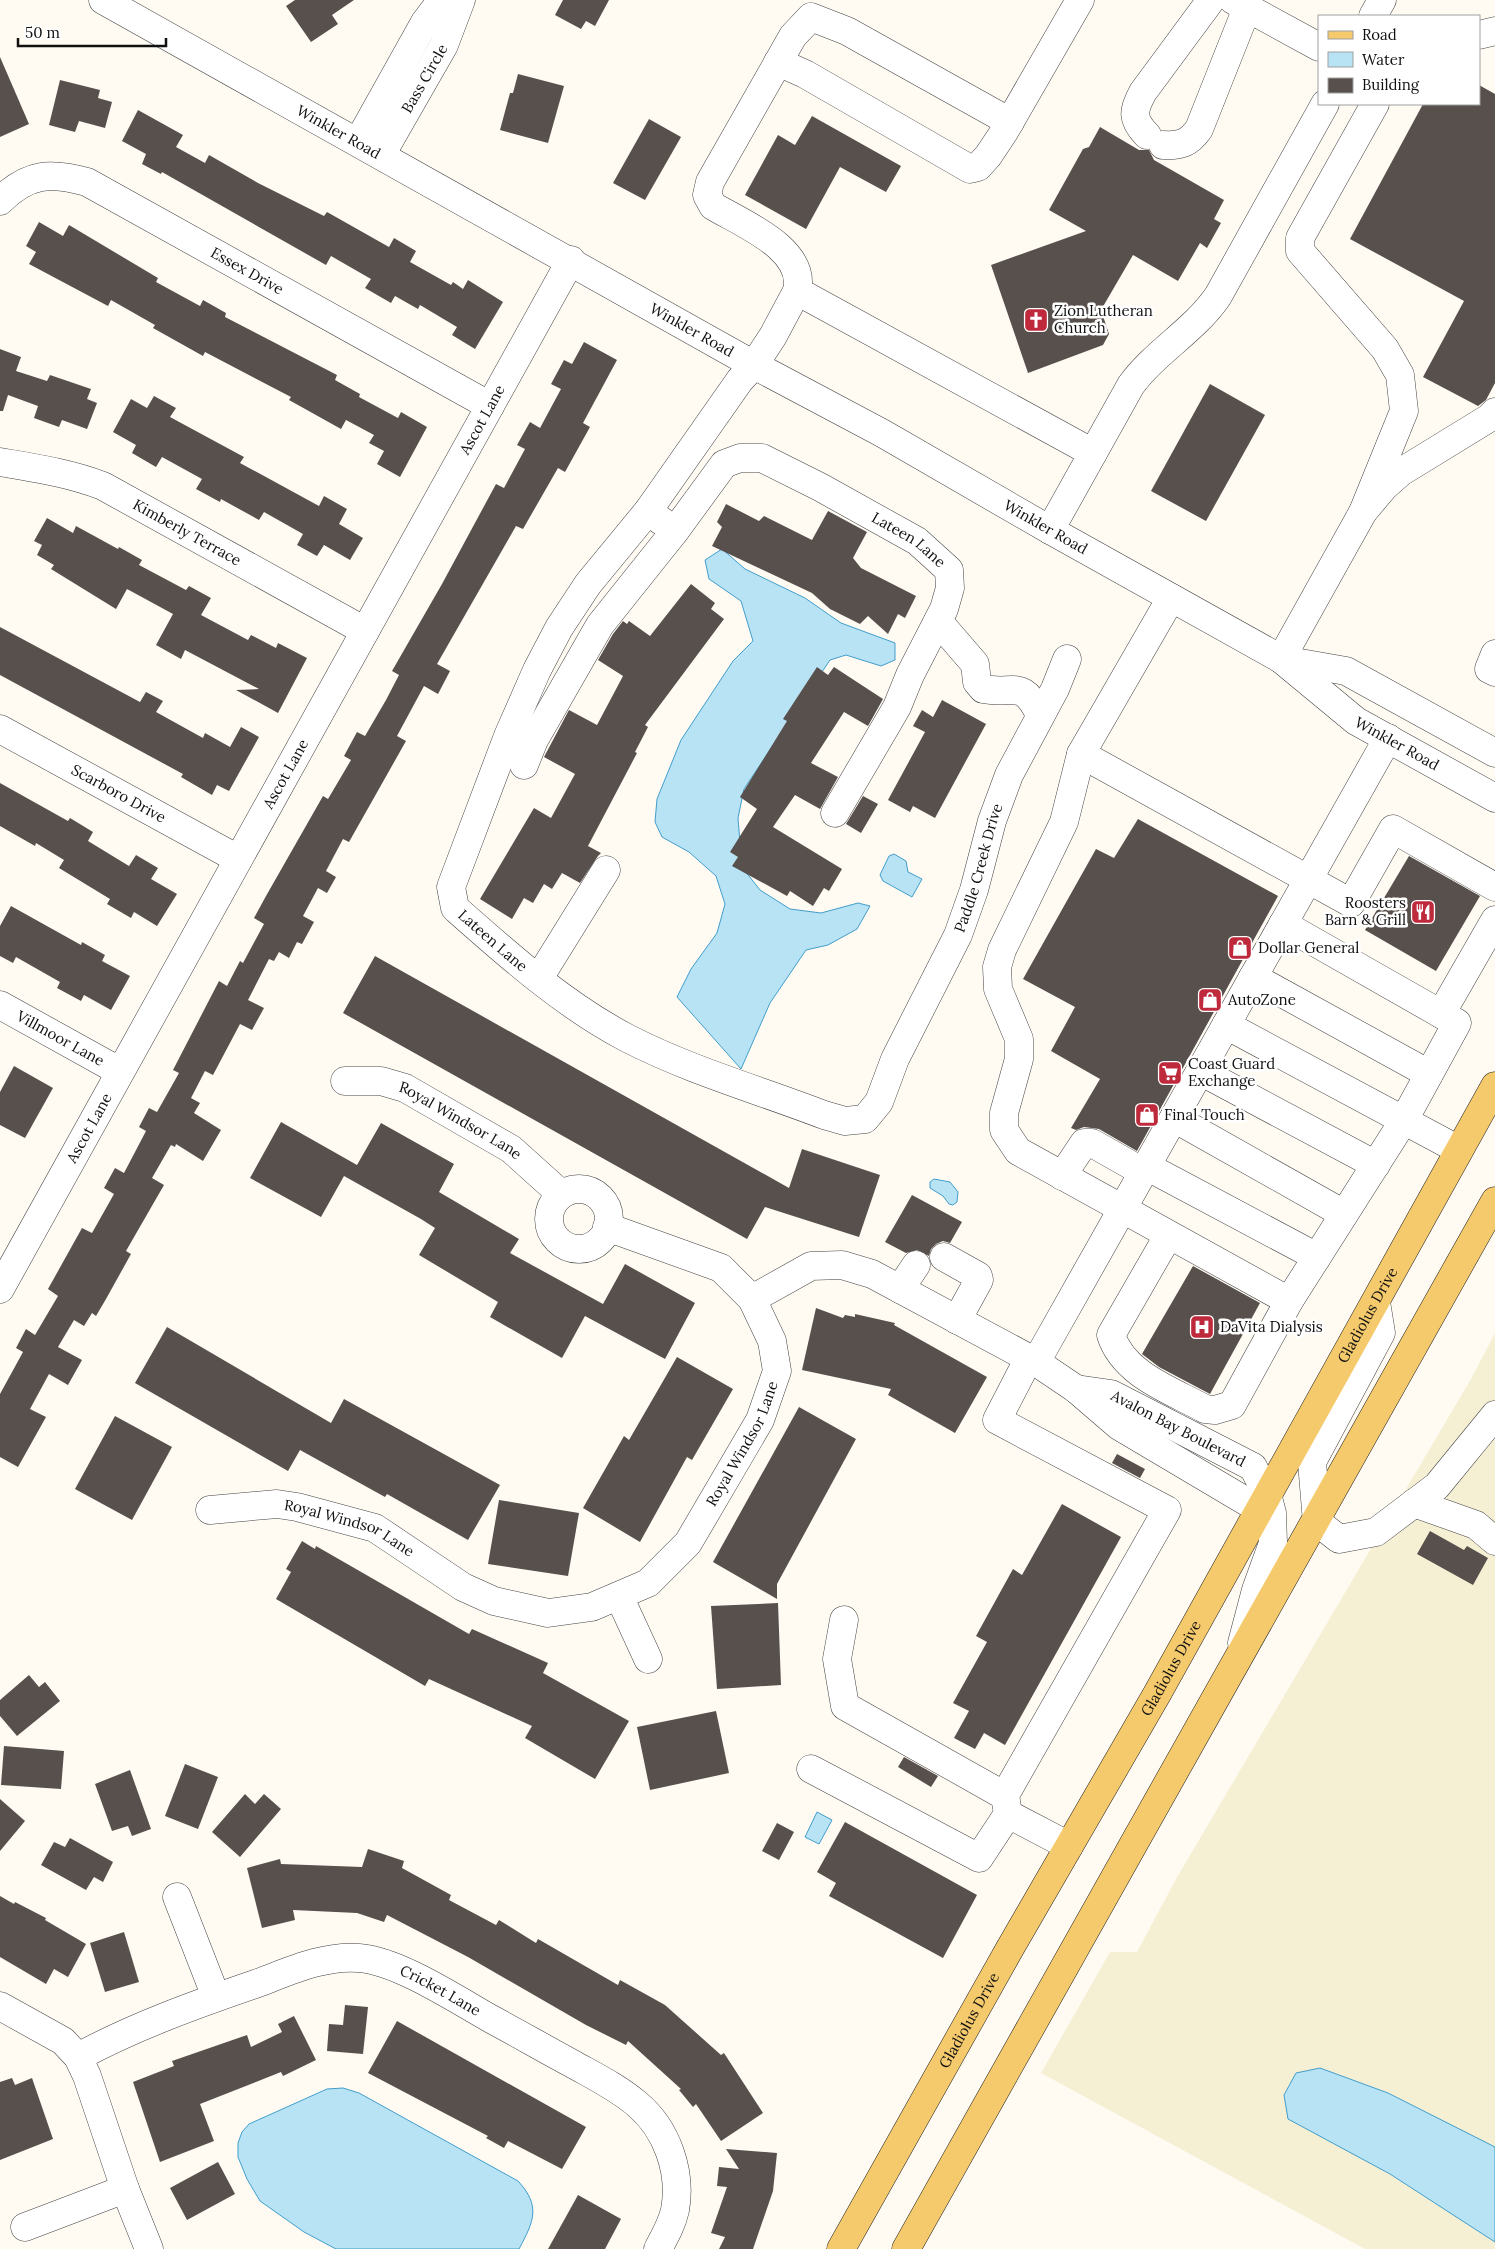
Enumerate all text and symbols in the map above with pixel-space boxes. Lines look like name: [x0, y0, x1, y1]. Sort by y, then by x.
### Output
scale bar: [18, 15, 165, 47]
legend: [1318, 15, 1480, 105]
text: 50 m: [25, 23, 60, 42]
text: Road: [1362, 25, 1397, 44]
street label: Bass Circle: [397, 41, 452, 116]
text: Water: [1362, 50, 1405, 69]
text: Building: [1362, 75, 1420, 94]
street label: Winkler Road: [293, 100, 384, 163]
street label: Essex Drive: [207, 243, 287, 298]
street label: Winkler Road: [647, 299, 737, 361]
place label: Zion Lutheran Church: [1054, 301, 1153, 337]
church icon: Zion Lutheran Church: [1023, 307, 1049, 333]
street label: Ascot Lane: [454, 381, 509, 459]
street label: Kimberly Terrace: [130, 495, 245, 570]
street label: Winkler Road: [1000, 495, 1091, 558]
street label: Lateen Lane: [869, 508, 950, 571]
street label: Winkler Road: [1352, 712, 1443, 774]
street label: Ascot Lane: [258, 736, 312, 813]
street label: Scarboro Drive: [68, 760, 169, 827]
street label: Paddle Creek Drive: [950, 801, 1007, 935]
place label: Roosters Barn & Grill: [1325, 893, 1406, 929]
restaurant icon: Roosters Barn & Grill: [1410, 899, 1436, 925]
street label: Lateen Lane: [454, 905, 532, 976]
shop icon: Dollar General: [1227, 935, 1253, 961]
place label: Dollar General: [1258, 938, 1359, 957]
shop icon: AutoZone: [1197, 987, 1223, 1013]
place label: AutoZone: [1227, 990, 1296, 1009]
street label: Villmoor Lane: [12, 1006, 108, 1070]
place label: Coast Guard Exchange: [1188, 1054, 1275, 1090]
supermarket icon: Coast Guard Exchange: [1157, 1060, 1183, 1086]
street label: Royal Windsor Lane: [397, 1077, 526, 1163]
street label: Ascot Lane: [61, 1090, 116, 1167]
shop icon: Final Touch: [1134, 1102, 1160, 1128]
place label: Final Touch: [1164, 1105, 1245, 1124]
street label: Gladiolus Drive: [1333, 1264, 1401, 1366]
hospital icon: DaVita Dialysis: [1189, 1314, 1215, 1340]
place label: DaVita Dialysis: [1220, 1317, 1323, 1336]
street label: Royal Windsor Lane: [702, 1378, 782, 1509]
street label: Avalon Bay Boulevard: [1107, 1385, 1249, 1471]
street label: Royal Windsor Lane: [283, 1495, 418, 1561]
street label: Gladiolus Drive: [1136, 1617, 1205, 1719]
street label: Cricket Lane: [397, 1961, 484, 2020]
street label: Gladiolus Drive: [934, 1969, 1003, 2072]

